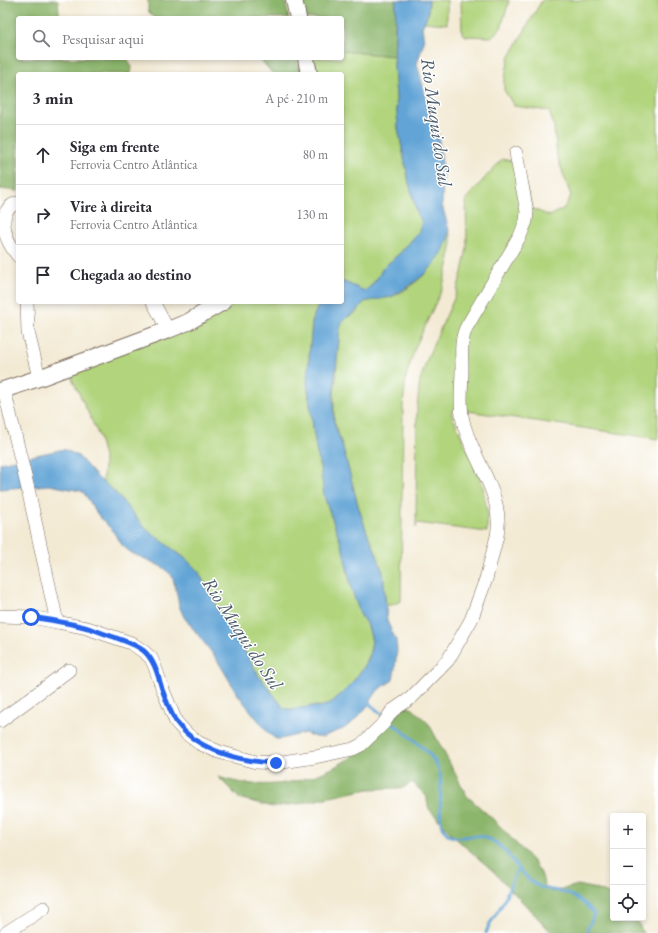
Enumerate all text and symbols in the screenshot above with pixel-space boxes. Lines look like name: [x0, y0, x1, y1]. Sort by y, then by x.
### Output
search box: [16, 16, 344, 60]
icon: search: [30, 27, 52, 49]
text: Pesquisar aqui: [62, 29, 144, 48]
water label: Rio Muqui do Sul: [414, 56, 458, 189]
text: 3 min: [32, 87, 73, 109]
text: A pé · 210 m: [265, 90, 328, 107]
text: Siga em frente: [70, 137, 159, 156]
icon: ahead: [32, 144, 54, 166]
text: 80 m: [303, 146, 328, 163]
text: Ferrovia Centro Atlântica: [70, 156, 197, 173]
text: Vire à direita: [70, 197, 152, 216]
icon: right: [32, 204, 54, 226]
text: 130 m: [297, 206, 328, 223]
text: Ferrovia Centro Atlântica: [70, 216, 197, 233]
icon: arrive: [32, 264, 54, 286]
text: Chegada ao destino: [70, 265, 191, 284]
water label: Rio Muqui do Sul: [196, 572, 289, 696]
route start: [22, 608, 40, 626]
route end: [267, 754, 285, 772]
map controls: [610, 813, 646, 921]
button: +: [610, 813, 646, 849]
button: −: [610, 849, 646, 885]
button: locate: [610, 885, 646, 921]

